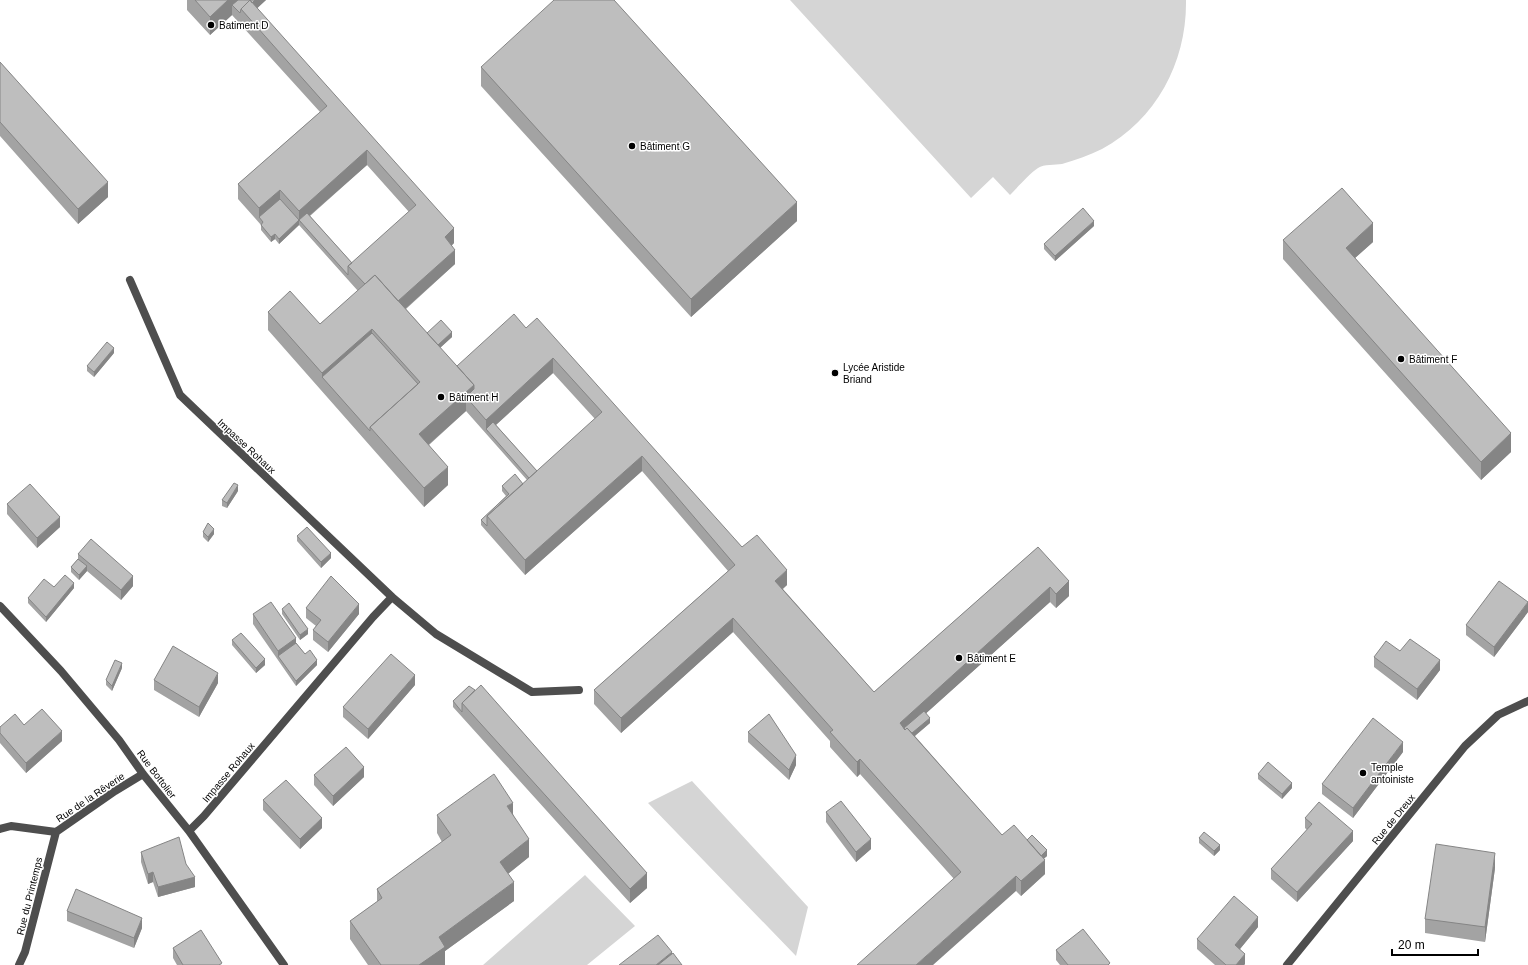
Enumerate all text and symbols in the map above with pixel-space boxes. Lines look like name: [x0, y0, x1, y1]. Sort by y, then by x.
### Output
marker: Batiment D: [206, 20, 216, 30]
place label: Batiment D: [219, 20, 268, 31]
marker: Bâtiment G: [627, 141, 637, 151]
place label: Bâtiment G: [640, 141, 690, 152]
marker: Bâtiment F: [1396, 354, 1406, 364]
place label: Bâtiment F: [1409, 354, 1457, 365]
place label: Lycée Aristide Briand: [843, 362, 905, 385]
marker: Lycée Aristide Briand: [830, 368, 840, 378]
marker: Bâtiment H: [436, 392, 446, 402]
place label: Bâtiment H: [449, 392, 498, 403]
street label: Impasse Rohaux: [215, 417, 278, 476]
marker: Bâtiment E: [954, 653, 964, 663]
place label: Bâtiment E: [967, 653, 1016, 664]
street label: Impasse Rohaux: [200, 740, 257, 805]
street label: Rue Bottolier: [135, 748, 179, 801]
place label: Temple antoiniste: [1371, 762, 1414, 785]
marker: Temple antoiniste: [1358, 768, 1368, 778]
street label: Rue de la Rêverie: [54, 770, 127, 824]
street label: Rue de Dreux: [1370, 792, 1417, 847]
street label: Rue du Printemps: [14, 856, 45, 936]
scale bar: [1392, 931, 1478, 957]
text: 20 m: [1398, 938, 1425, 952]

